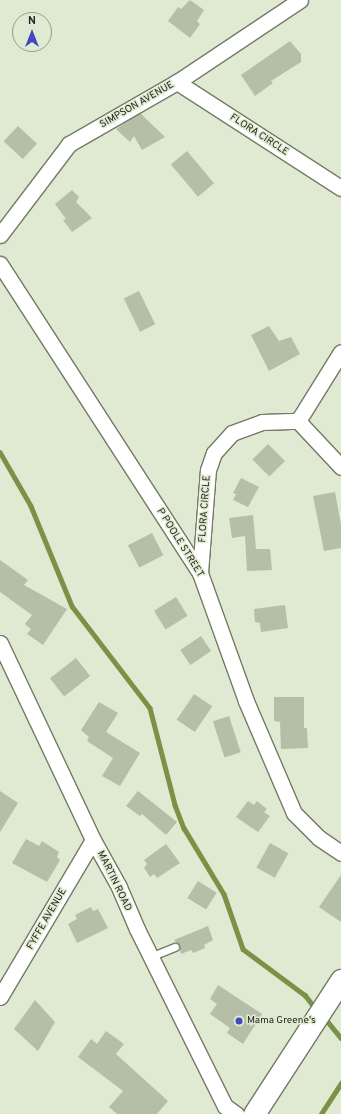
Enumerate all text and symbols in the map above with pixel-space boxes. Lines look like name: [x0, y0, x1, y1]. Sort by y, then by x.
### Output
north arrow: [12, 12, 52, 52]
text: N: [28, 14, 36, 28]
street label: SIMPSON AVENUE: [98, 79, 176, 131]
street label: FLORA CIRCLE: [227, 112, 291, 158]
street label: FLORA CIRCLE: [197, 475, 213, 543]
street label: P POOLE STREET: [154, 506, 206, 580]
street label: MARTIN ROAD: [94, 849, 134, 913]
street label: FYFFE AVENUE: [24, 886, 70, 952]
place label: Mama Greene's: [247, 1015, 316, 1027]
marker: Mama Greene's: [234, 1016, 244, 1026]

